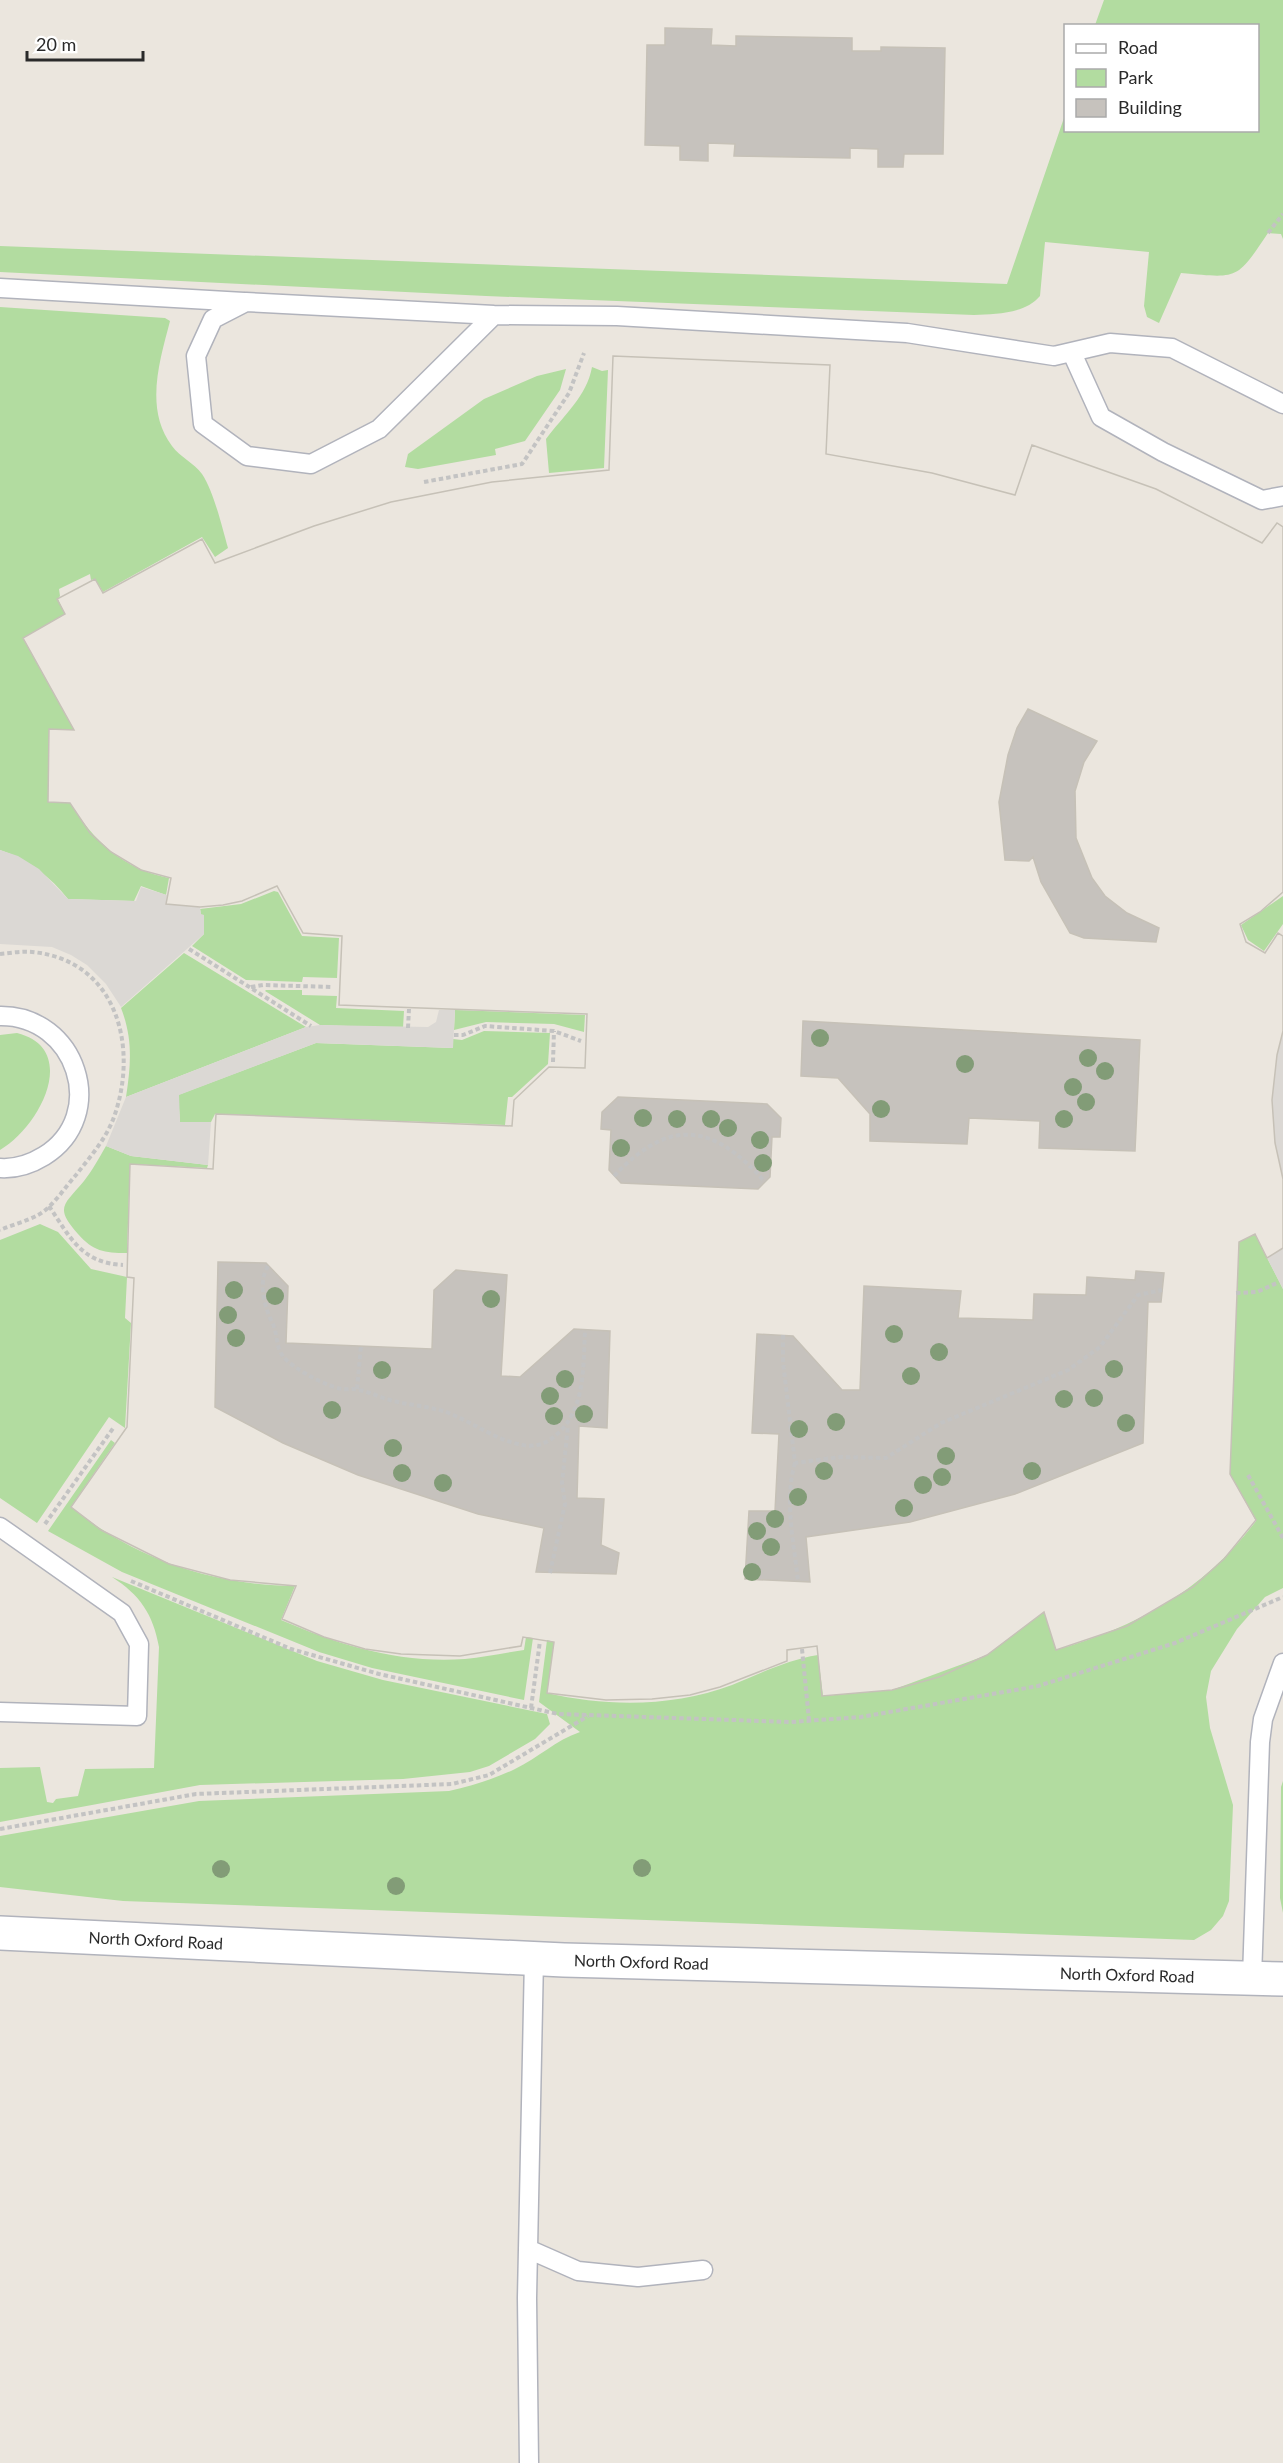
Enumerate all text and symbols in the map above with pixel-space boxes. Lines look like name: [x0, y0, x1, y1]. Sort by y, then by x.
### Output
scale bar: [27, 24, 142, 62]
legend: [1064, 24, 1259, 132]
text: 20 m: [36, 33, 76, 55]
text: Road: [1118, 36, 1158, 58]
text: Park: [1118, 66, 1154, 88]
text: Building: [1118, 96, 1182, 118]
street label: North Oxford Road: [88, 1927, 224, 1953]
street label: North Oxford Road: [574, 1950, 709, 1973]
street label: North Oxford Road: [1060, 1963, 1195, 1986]

